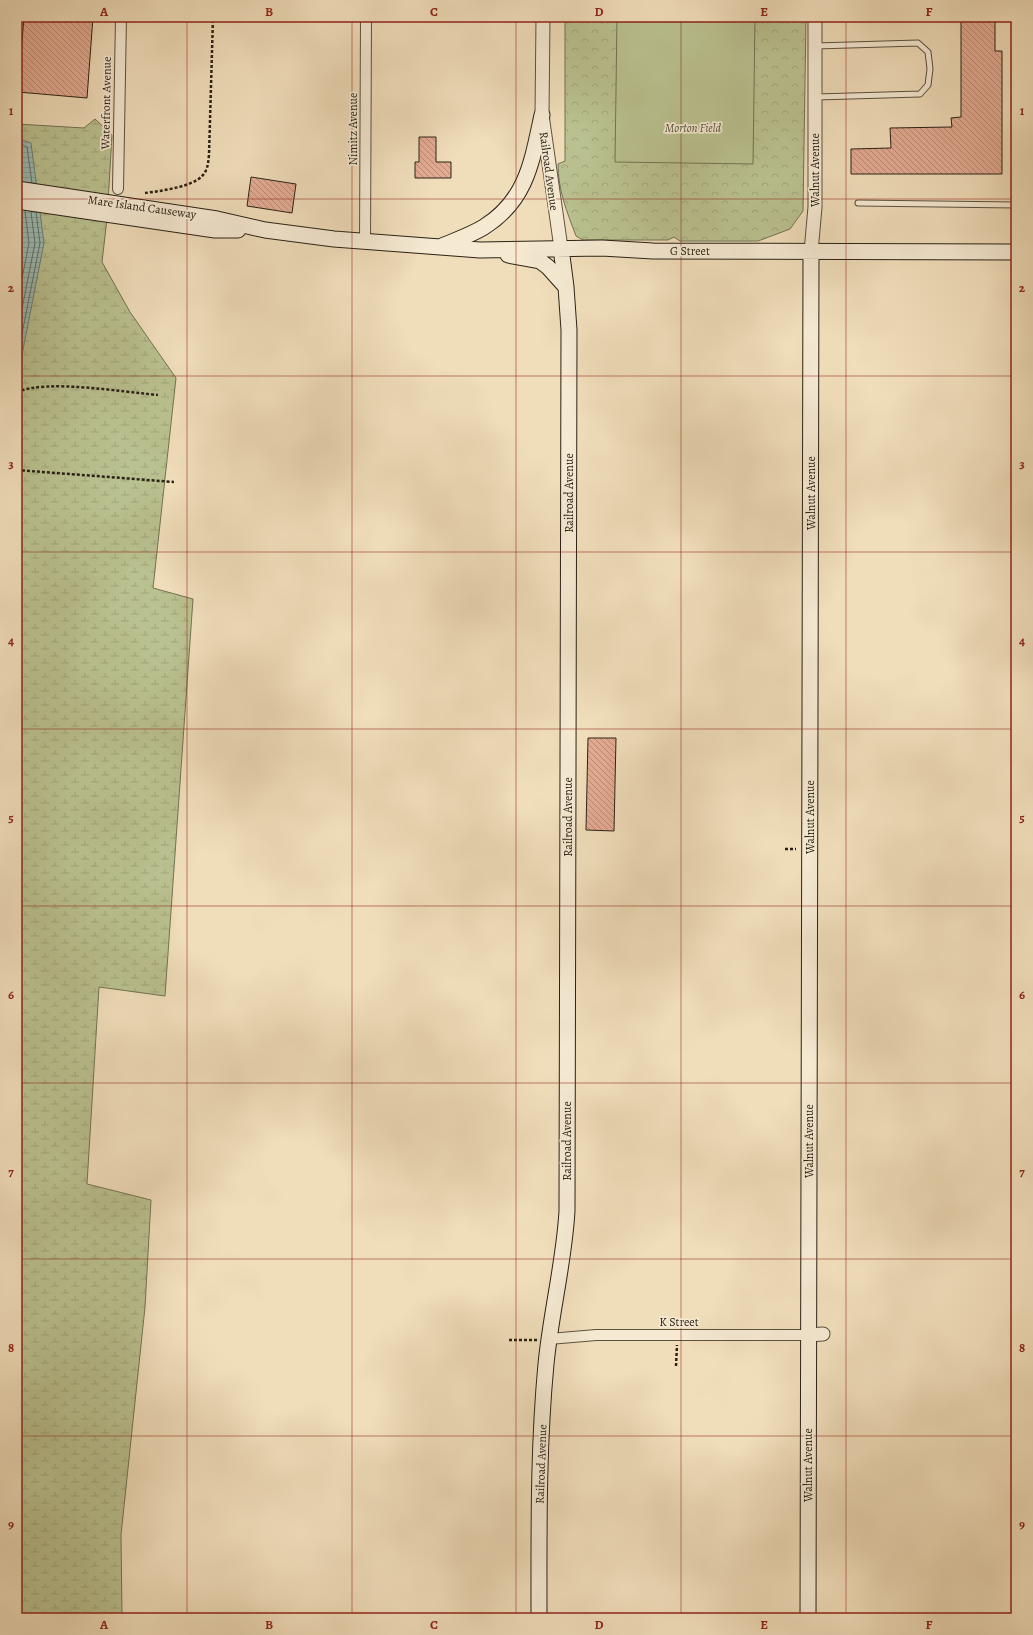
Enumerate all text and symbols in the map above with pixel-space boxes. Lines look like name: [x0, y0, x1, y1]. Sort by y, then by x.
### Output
text: A: [99, 3, 109, 20]
text: B: [265, 3, 273, 20]
text: C: [430, 3, 438, 20]
text: D: [594, 3, 604, 20]
text: E: [760, 3, 768, 20]
text: F: [926, 3, 933, 20]
street label: Waterfront Avenue: [97, 56, 115, 151]
street label: Nimitz Avenue: [345, 93, 361, 165]
text: 1: [9, 102, 14, 119]
text: 1: [1020, 102, 1025, 119]
park label: Morton Field: [665, 120, 722, 136]
street label: Railroad Avenue: [536, 130, 562, 212]
street label: Walnut Avenue: [807, 133, 823, 208]
street label: Mare Island Causeway: [87, 191, 198, 223]
street label: G Street: [670, 243, 710, 259]
text: 2: [8, 279, 15, 296]
text: 2: [1019, 279, 1026, 296]
street label: Railroad Avenue: [561, 453, 577, 533]
text: 3: [8, 455, 14, 472]
text: 3: [1019, 455, 1025, 472]
street label: Walnut Avenue: [803, 456, 819, 531]
text: 4: [8, 632, 14, 649]
text: 4: [1019, 632, 1025, 649]
street label: Railroad Avenue: [560, 777, 576, 857]
street label: Walnut Avenue: [802, 780, 818, 855]
text: 5: [8, 809, 14, 826]
text: 5: [1019, 809, 1025, 826]
text: 6: [8, 986, 14, 1003]
text: 6: [1019, 986, 1025, 1003]
street label: Railroad Avenue: [559, 1101, 575, 1181]
street label: Walnut Avenue: [801, 1104, 817, 1179]
text: 7: [8, 1163, 14, 1180]
text: 7: [1019, 1163, 1025, 1180]
street label: K Street: [659, 1314, 699, 1330]
text: 8: [8, 1339, 14, 1356]
text: 8: [1019, 1339, 1025, 1356]
street label: Railroad Avenue: [532, 1424, 550, 1504]
street label: Walnut Avenue: [800, 1428, 816, 1503]
text: 9: [8, 1516, 14, 1533]
text: 9: [1019, 1516, 1025, 1533]
text: A: [99, 1616, 109, 1633]
text: B: [265, 1616, 273, 1633]
text: C: [430, 1616, 438, 1633]
text: D: [594, 1616, 604, 1633]
text: E: [760, 1616, 768, 1633]
text: F: [926, 1616, 933, 1633]

